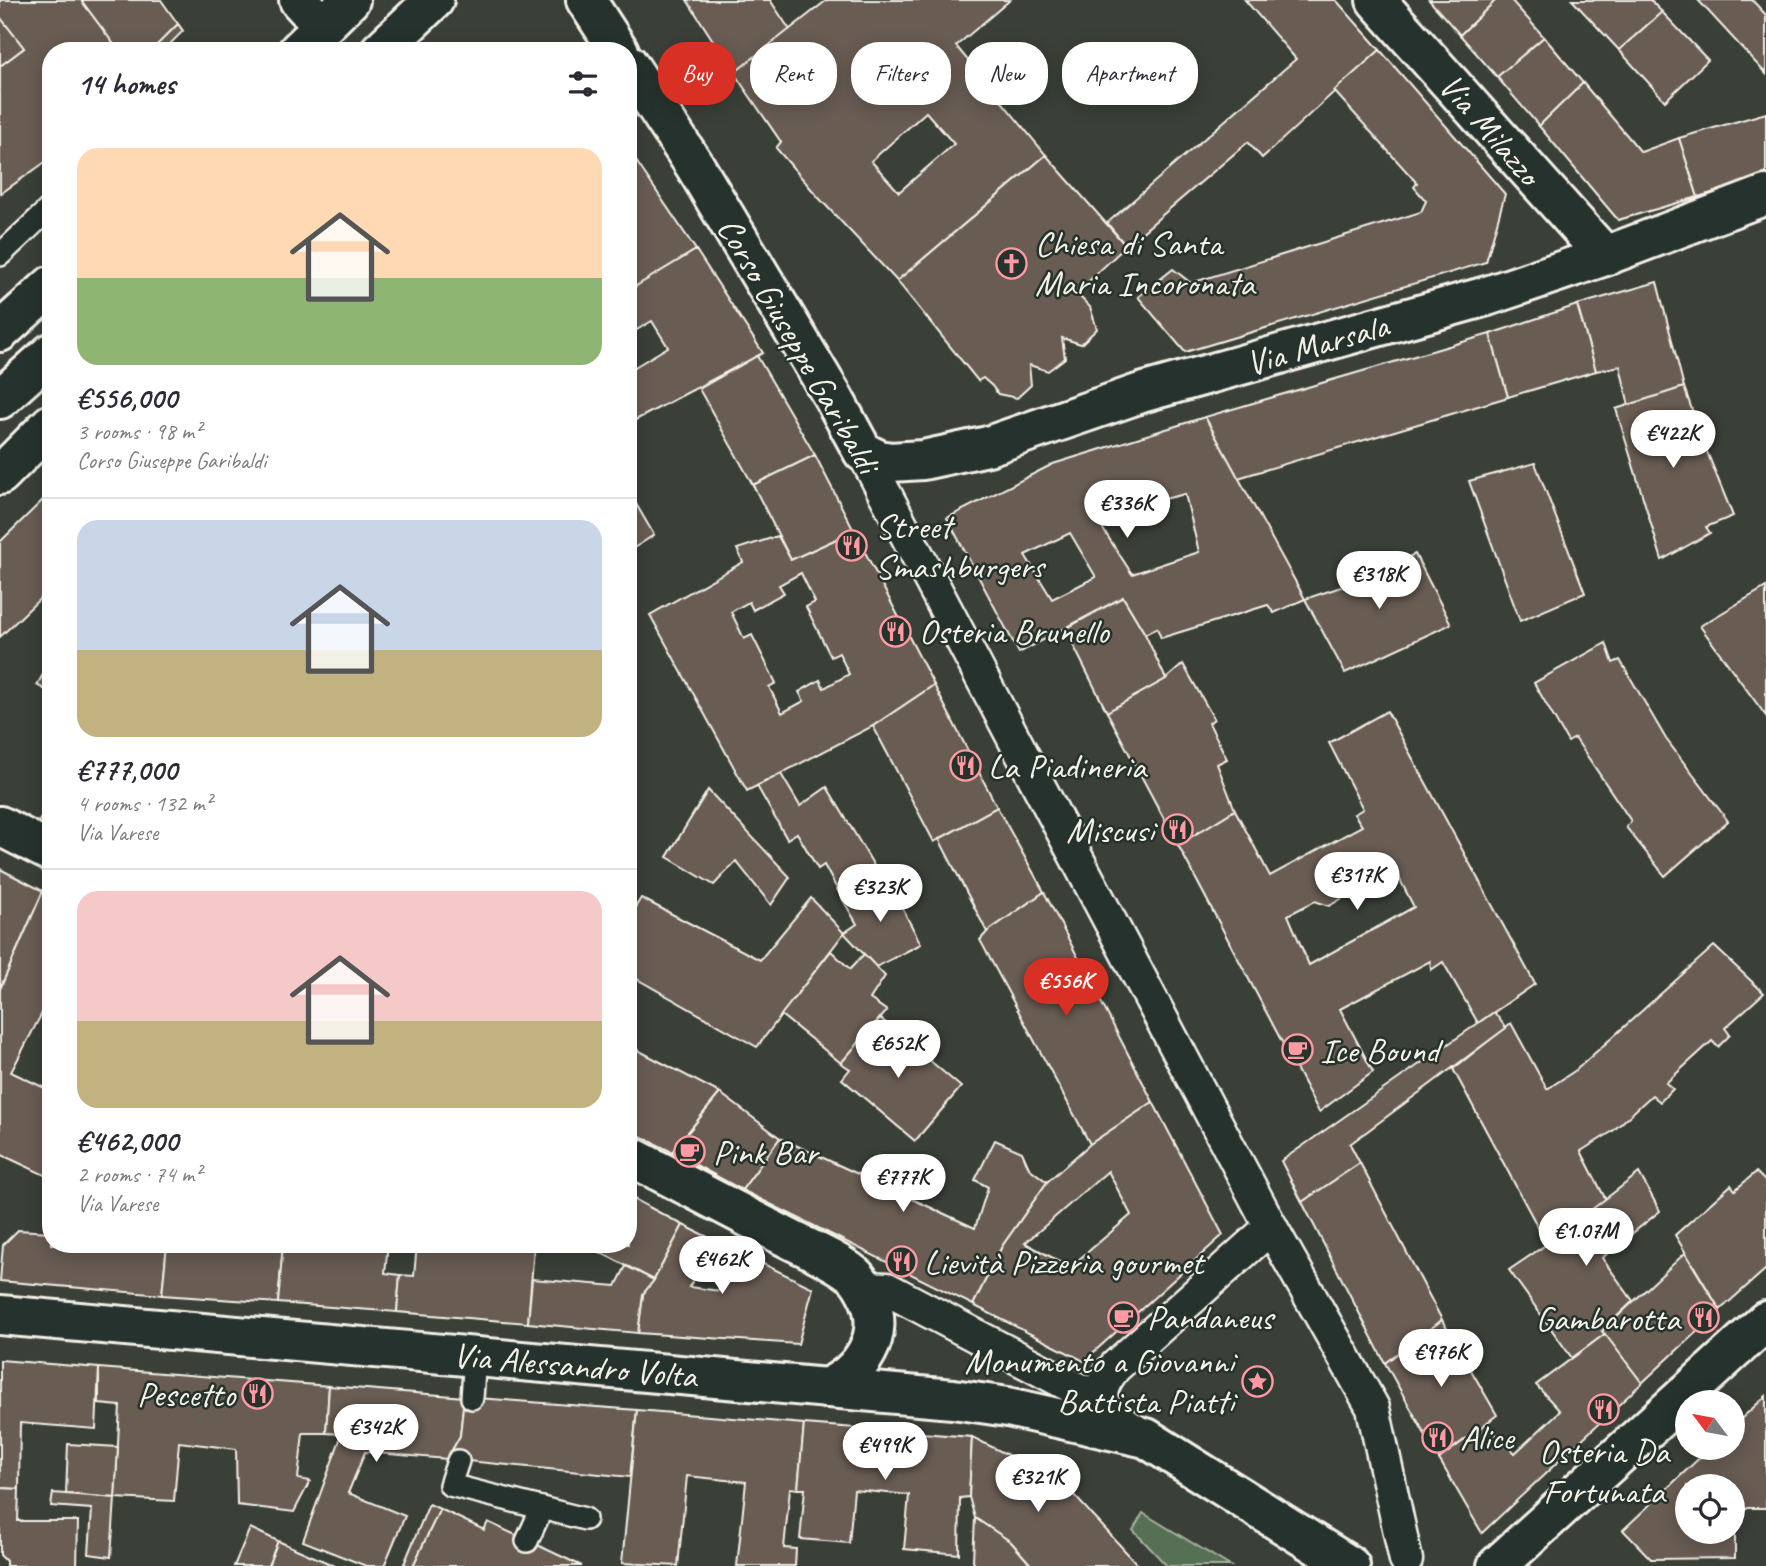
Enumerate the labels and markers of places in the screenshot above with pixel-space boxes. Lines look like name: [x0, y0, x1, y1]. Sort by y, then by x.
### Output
place label: Chiesa di Santa Maria Incoronata: [1035, 221, 1257, 306]
church icon: Chiesa di Santa Maria Incoronata: [995, 246, 1029, 280]
pin: €422K: [1624, 410, 1722, 470]
pin: €336K: [1078, 480, 1176, 540]
place label: Street Smashburgers: [875, 504, 1047, 589]
restaurant icon: Street Smashburgers: [835, 529, 869, 563]
pin: €318K: [1330, 552, 1428, 611]
place label: Osteria Brunello: [919, 609, 1110, 654]
restaurant icon: Osteria Brunello: [879, 614, 913, 648]
place label: La Piadineria: [988, 744, 1149, 789]
restaurant icon: La Piadineria: [948, 749, 982, 783]
place label: Miscusi: [1066, 808, 1158, 853]
restaurant icon: Miscusi: [1160, 813, 1194, 847]
pin: €317K: [1308, 852, 1406, 912]
pin: €323K: [831, 864, 929, 924]
pin: €556K: [1017, 958, 1115, 1018]
pin: €652K: [849, 1020, 947, 1080]
place label: Ice Bound: [1320, 1028, 1444, 1073]
cafe icon: Ice Bound: [1280, 1033, 1314, 1067]
place label: Pink Bar: [713, 1130, 820, 1175]
cafe icon: Pink Bar: [673, 1135, 707, 1169]
pin: €777K: [854, 1154, 952, 1214]
pin: €1.07M: [1529, 1208, 1643, 1268]
pin: €462K: [673, 1236, 771, 1296]
place label: Lievità Pizzeria gourmet: [924, 1240, 1206, 1285]
restaurant icon: Lievità Pizzeria gourmet: [884, 1245, 918, 1279]
place label: Pandaneus: [1147, 1295, 1276, 1340]
place label: Gambarotta: [1535, 1296, 1683, 1341]
cafe icon: Pandaneus: [1107, 1300, 1141, 1334]
restaurant icon: Gambarotta: [1686, 1301, 1720, 1335]
pin: €976K: [1392, 1330, 1490, 1389]
place label: Monumento a Giovanni Battista Piatti: [964, 1339, 1238, 1424]
place icon: Monumento a Giovanni Battista Piatti: [1240, 1364, 1274, 1398]
place label: Pescetto: [137, 1372, 237, 1417]
restaurant icon: Pescetto: [241, 1377, 275, 1411]
restaurant icon: Osteria Da Fortunata: [1587, 1393, 1621, 1427]
pin: €342K: [327, 1404, 425, 1464]
place label: Alice: [1460, 1415, 1516, 1460]
restaurant icon: Alice: [1420, 1420, 1454, 1454]
pin: €499K: [836, 1422, 934, 1482]
place label: Osteria Da Fortunata: [1539, 1429, 1672, 1514]
pin: €321K: [989, 1454, 1087, 1514]

